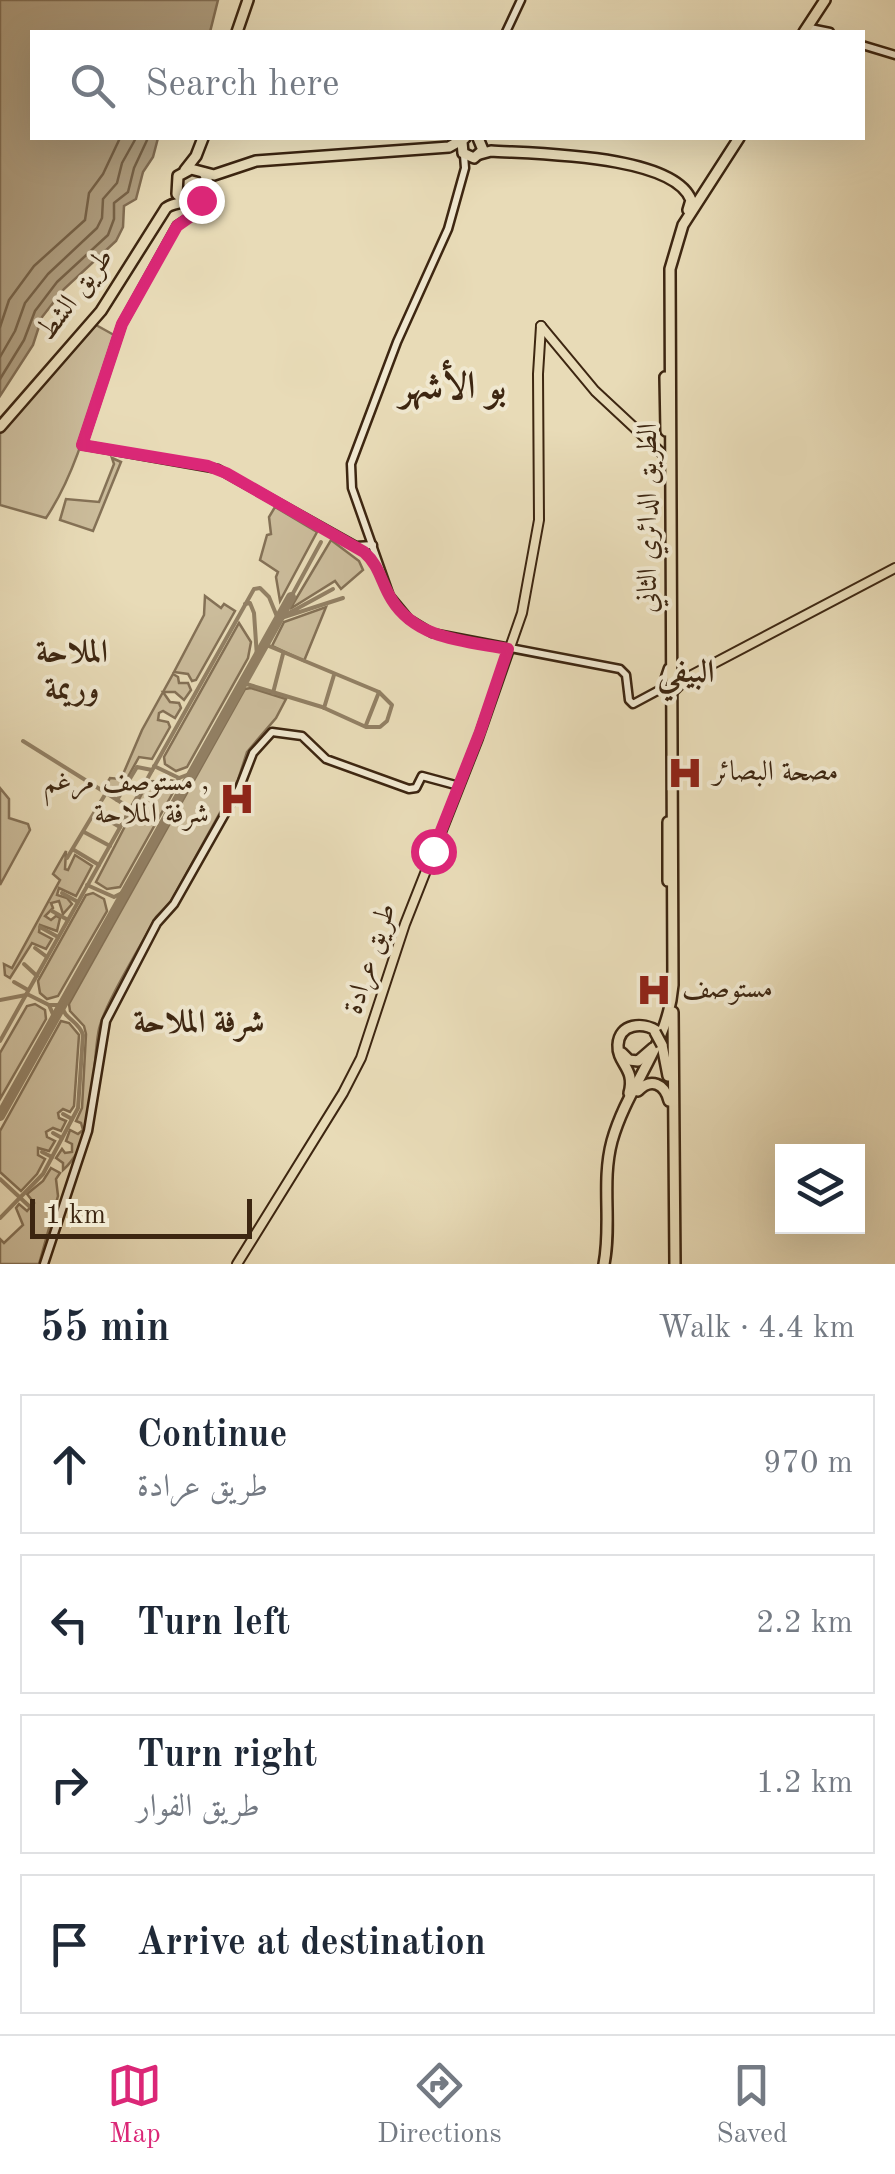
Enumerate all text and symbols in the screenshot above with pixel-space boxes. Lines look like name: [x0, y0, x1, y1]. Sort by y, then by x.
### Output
search box: [30, 30, 865, 140]
icon: search: [65, 58, 120, 113]
text: Search here: [145, 66, 340, 104]
route end: [179, 178, 225, 224]
street label: طريق الشط: [32, 243, 120, 347]
district label: بو الأشهر: [395, 359, 507, 411]
street label: الطريق الدائري الثاني: [635, 423, 669, 613]
district label: الملاحة وريمة: [36, 638, 108, 707]
district label: البيفي: [656, 657, 715, 702]
hospital icon: مصحة البصائر: [666, 754, 704, 792]
place label: مصحة البصائر: [710, 759, 838, 787]
place label: مستوصف مرغم , شرفة الملاحة: [44, 769, 209, 831]
hospital icon: مستوصف مرغم , شرفة الملاحة: [218, 780, 256, 818]
route start: [411, 829, 457, 875]
street label: طريق عرادة: [340, 900, 405, 1019]
hospital icon: مستوصف: [635, 971, 673, 1009]
place label: مستوصف: [682, 976, 773, 1005]
district label: شرفة الملاحة: [133, 1008, 265, 1042]
map controls: [775, 1144, 865, 1234]
button: layers: [775, 1144, 865, 1234]
scale bar: [30, 1194, 252, 1238]
text: 1 km: [45, 1202, 106, 1230]
text: 55 min: [40, 1308, 170, 1350]
text: Walk · 4.4 km: [658, 1313, 855, 1345]
text: Continue: [137, 1417, 287, 1455]
icon: ahead: [42, 1437, 97, 1492]
text: 970 m: [763, 1448, 853, 1480]
text: طريق عرادة: [137, 1472, 268, 1504]
icon: left: [42, 1597, 97, 1652]
text: Turn left: [137, 1605, 290, 1643]
text: 2.2 km: [756, 1608, 853, 1640]
text: Turn right: [137, 1737, 317, 1775]
icon: right: [42, 1757, 97, 1812]
text: 1.2 km: [756, 1768, 853, 1800]
text: طريق الفوار: [137, 1792, 260, 1824]
icon: arrive: [42, 1917, 97, 1972]
text: Arrive at destination: [137, 1925, 486, 1963]
tab: Map: [107, 2058, 162, 2153]
tab: Directions: [377, 2058, 502, 2153]
tab: Saved: [716, 2058, 788, 2153]

